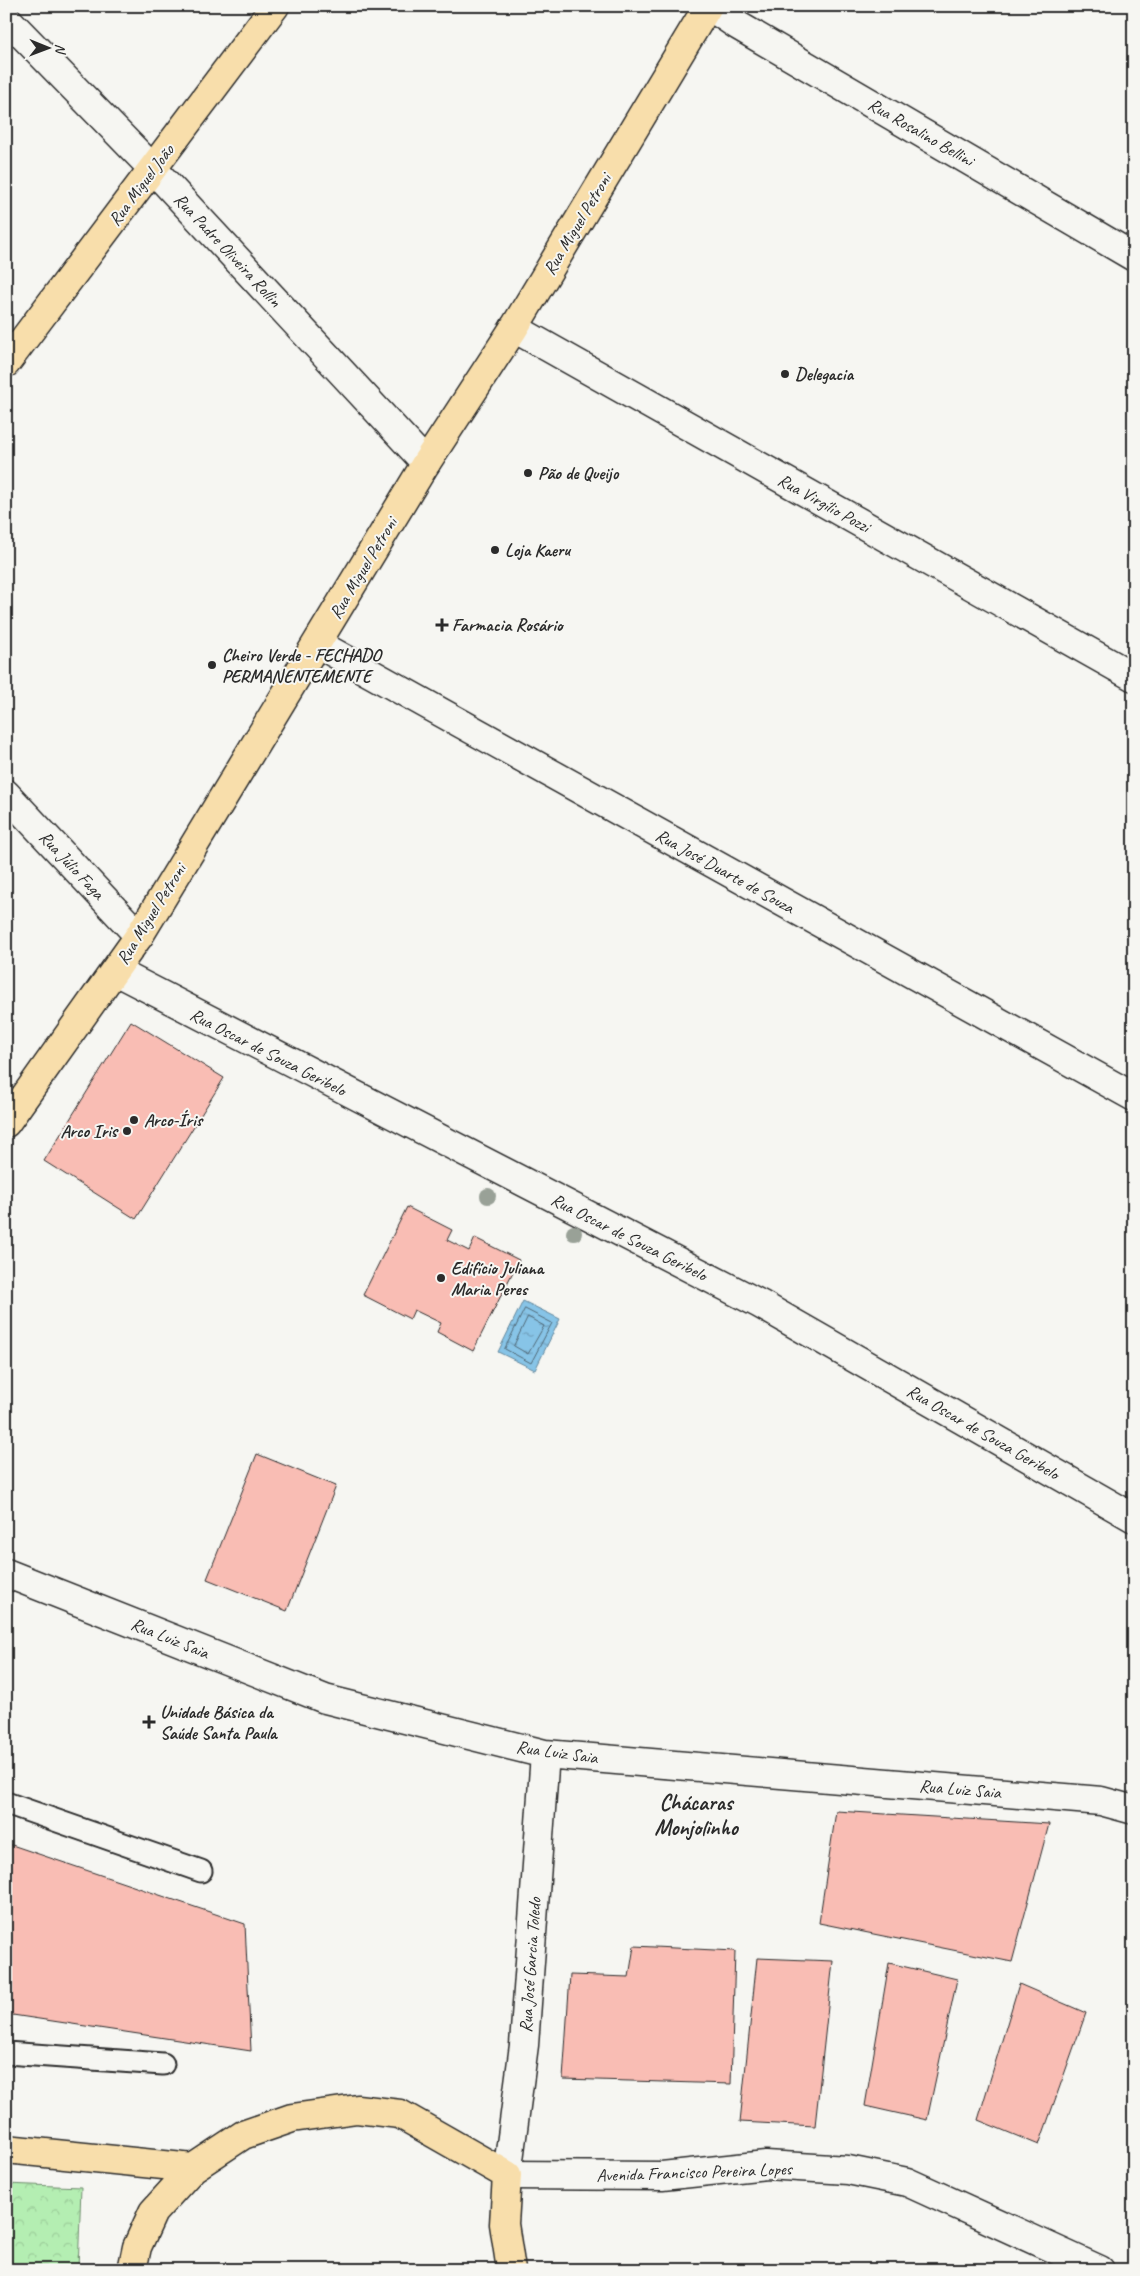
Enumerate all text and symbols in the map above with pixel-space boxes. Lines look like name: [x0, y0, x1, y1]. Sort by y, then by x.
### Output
north arrow: [22, 22, 72, 72]
text: N: [52, 44, 69, 55]
street label: Rua Rosalino Bellini: [864, 93, 980, 172]
street label: Rua Miguel João: [103, 139, 180, 230]
street label: Rua Miguel Petroni: [538, 167, 617, 279]
street label: Rua Padre Oliveira Rollin: [169, 188, 287, 312]
place label: Delegacia: [795, 363, 855, 385]
marker: Delegacia: [779, 368, 791, 380]
place label: Pão de Queijo: [538, 462, 620, 484]
marker: Pão de Queijo: [522, 467, 534, 479]
street label: Rua Virgílio Pozzi: [774, 469, 876, 539]
street label: Rua Miguel Petroni: [324, 511, 403, 623]
place label: Loja Kaeru: [505, 539, 572, 561]
marker: Loja Kaeru: [489, 544, 501, 556]
place label: Farmacia Rosário: [452, 614, 564, 636]
marker: Farmacia Rosário: [436, 619, 448, 631]
place label: Cheiro Verde - FECHADO PERMANENTEMENTE: [222, 644, 384, 687]
marker: Cheiro Verde - FECHADO PERMANENTEMENTE: [206, 659, 218, 671]
street label: Rua José Duarte de Souza: [652, 824, 799, 919]
street label: Rua Júlio Faga: [35, 826, 110, 905]
street label: Rua Miguel Petroni: [111, 857, 192, 968]
street label: Rua Oscar de Souza Geribelo: [186, 1003, 351, 1102]
place label: Arco-Íris: [144, 1109, 204, 1131]
marker: Arco-Íris: [128, 1114, 140, 1126]
place label: Arco Iris: [60, 1120, 119, 1142]
marker: Arco Iris: [121, 1125, 133, 1137]
street label: Rua Oscar de Souza Geribelo: [547, 1188, 712, 1287]
place label: Edifício Juliana Maria Peres: [451, 1257, 545, 1300]
marker: Edifício Juliana Maria Peres: [435, 1272, 447, 1284]
street label: Rua Oscar de Souza Geribelo: [903, 1380, 1064, 1485]
street label: Rua Luiz Saia: [128, 1612, 213, 1664]
place label: Unidade Básica da Saúde Santa Paula: [160, 1701, 278, 1744]
marker: Unidade Básica da Saúde Santa Paula: [142, 1715, 156, 1729]
street label: Rua Luiz Saia: [515, 1735, 600, 1769]
street label: Rua Luiz Saia: [918, 1774, 1003, 1804]
district label: Chácaras Monjolinho: [654, 1789, 740, 1842]
street label: Rua José Garcia Toledo: [514, 1895, 546, 2033]
street label: Avenida Francisco Pereira Lopes: [596, 2158, 794, 2186]

